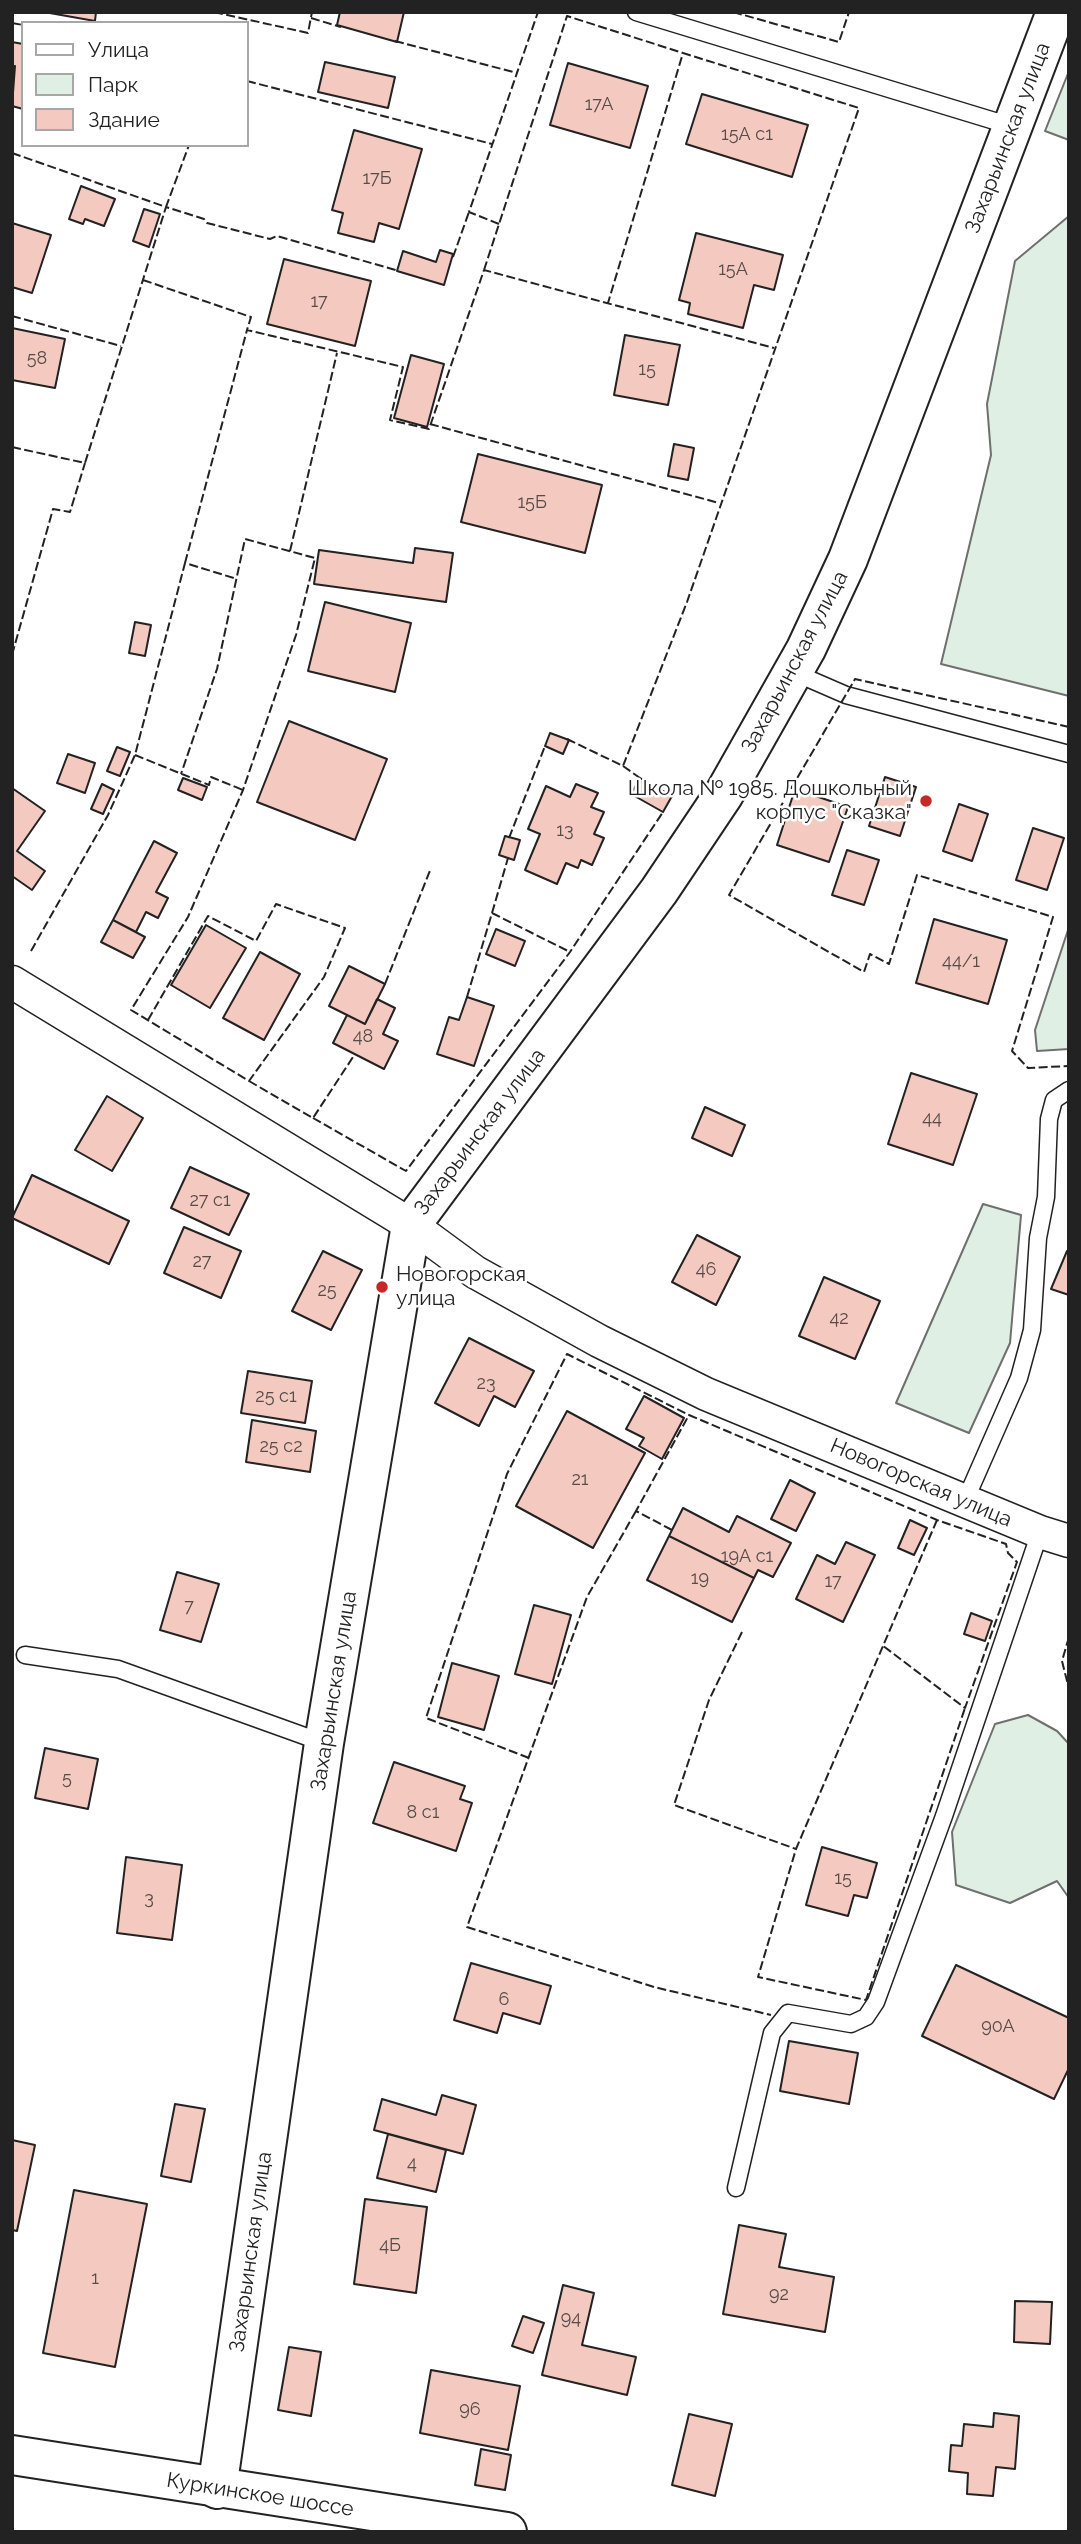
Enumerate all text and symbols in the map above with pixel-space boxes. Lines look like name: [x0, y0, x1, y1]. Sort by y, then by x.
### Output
legend: [21, 21, 248, 147]
text: Улица: [88, 37, 149, 62]
street label: Захарьинская улица: [960, 39, 1056, 237]
text: Парк: [88, 72, 138, 97]
house number: 17А: [585, 94, 613, 116]
text: Здание: [88, 107, 160, 132]
house number: 15А с1: [721, 124, 773, 146]
house number: 17Б: [363, 168, 391, 190]
house number: 15А: [718, 259, 748, 281]
house number: 17: [310, 291, 328, 313]
house number: 58: [27, 348, 47, 370]
house number: 15: [638, 359, 656, 381]
house number: 15Б: [517, 492, 547, 514]
street label: Захарьинская улица: [736, 567, 854, 757]
place label: Школа № 1985. Дошкольный корпус "Сказка": [628, 776, 912, 826]
marker: Школа № 1985. Дошкольный корпус "Сказка": [918, 793, 934, 809]
house number: 13: [556, 820, 574, 842]
house number: 44/1: [942, 951, 980, 973]
house number: 48: [353, 1026, 373, 1048]
street label: Захарьинская улица: [409, 1044, 551, 1220]
house number: 44: [922, 1108, 942, 1130]
house number: 27 с1: [189, 1190, 231, 1212]
house number: 27: [192, 1251, 212, 1273]
house number: 46: [696, 1259, 716, 1281]
place label: Новогорская улица: [396, 1262, 526, 1312]
marker: Новогорская улица: [374, 1279, 390, 1295]
house number: 25: [317, 1280, 337, 1302]
house number: 42: [829, 1308, 849, 1330]
house number: 23: [477, 1373, 495, 1395]
house number: 25 с1: [255, 1386, 297, 1408]
street label: Новогорская улица: [826, 1433, 1016, 1533]
house number: 25 с2: [259, 1436, 303, 1458]
house number: 21: [571, 1469, 589, 1491]
house number: 19А с1: [721, 1546, 773, 1568]
house number: 19: [691, 1568, 709, 1590]
house number: 17: [824, 1571, 842, 1593]
street label: Захарьинская улица: [306, 1589, 362, 1793]
house number: 7: [184, 1596, 194, 1618]
house number: 5: [62, 1768, 72, 1790]
house number: 8 с1: [407, 1802, 439, 1824]
house number: 15: [834, 1868, 852, 1890]
house number: 3: [144, 1888, 154, 1910]
house number: 6: [499, 1989, 509, 2011]
house number: 90А: [981, 2016, 1015, 2038]
street label: Захарьинская улица: [224, 2150, 278, 2354]
house number: 4: [407, 2153, 417, 2175]
house number: 4Б: [379, 2235, 401, 2257]
house number: 1: [91, 2268, 99, 2290]
house number: 92: [769, 2284, 789, 2306]
house number: 94: [561, 2308, 581, 2330]
house number: 96: [459, 2399, 481, 2421]
street label: Куркинское шоссе: [165, 2468, 355, 2522]

